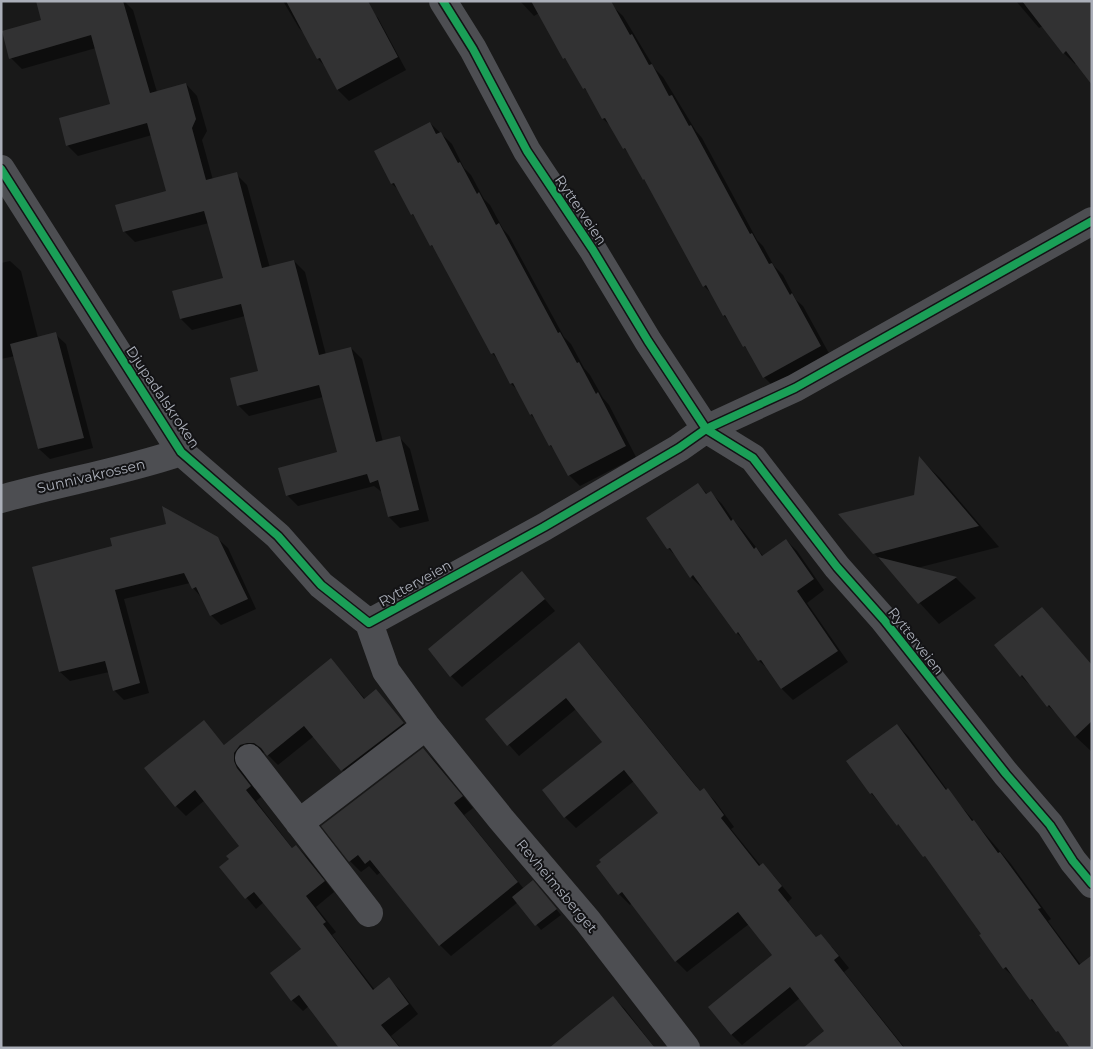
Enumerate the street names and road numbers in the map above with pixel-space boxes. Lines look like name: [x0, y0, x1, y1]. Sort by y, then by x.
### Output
street label: Rytterveien: [551, 172, 611, 248]
street label: Djupadalskroken: [122, 342, 204, 452]
street label: Sunnivakrossen: [35, 455, 147, 497]
street label: Rytterveien: [375, 556, 455, 610]
street label: Rytterveien: [884, 604, 948, 678]
street label: Revheimsberget: [513, 836, 602, 937]

